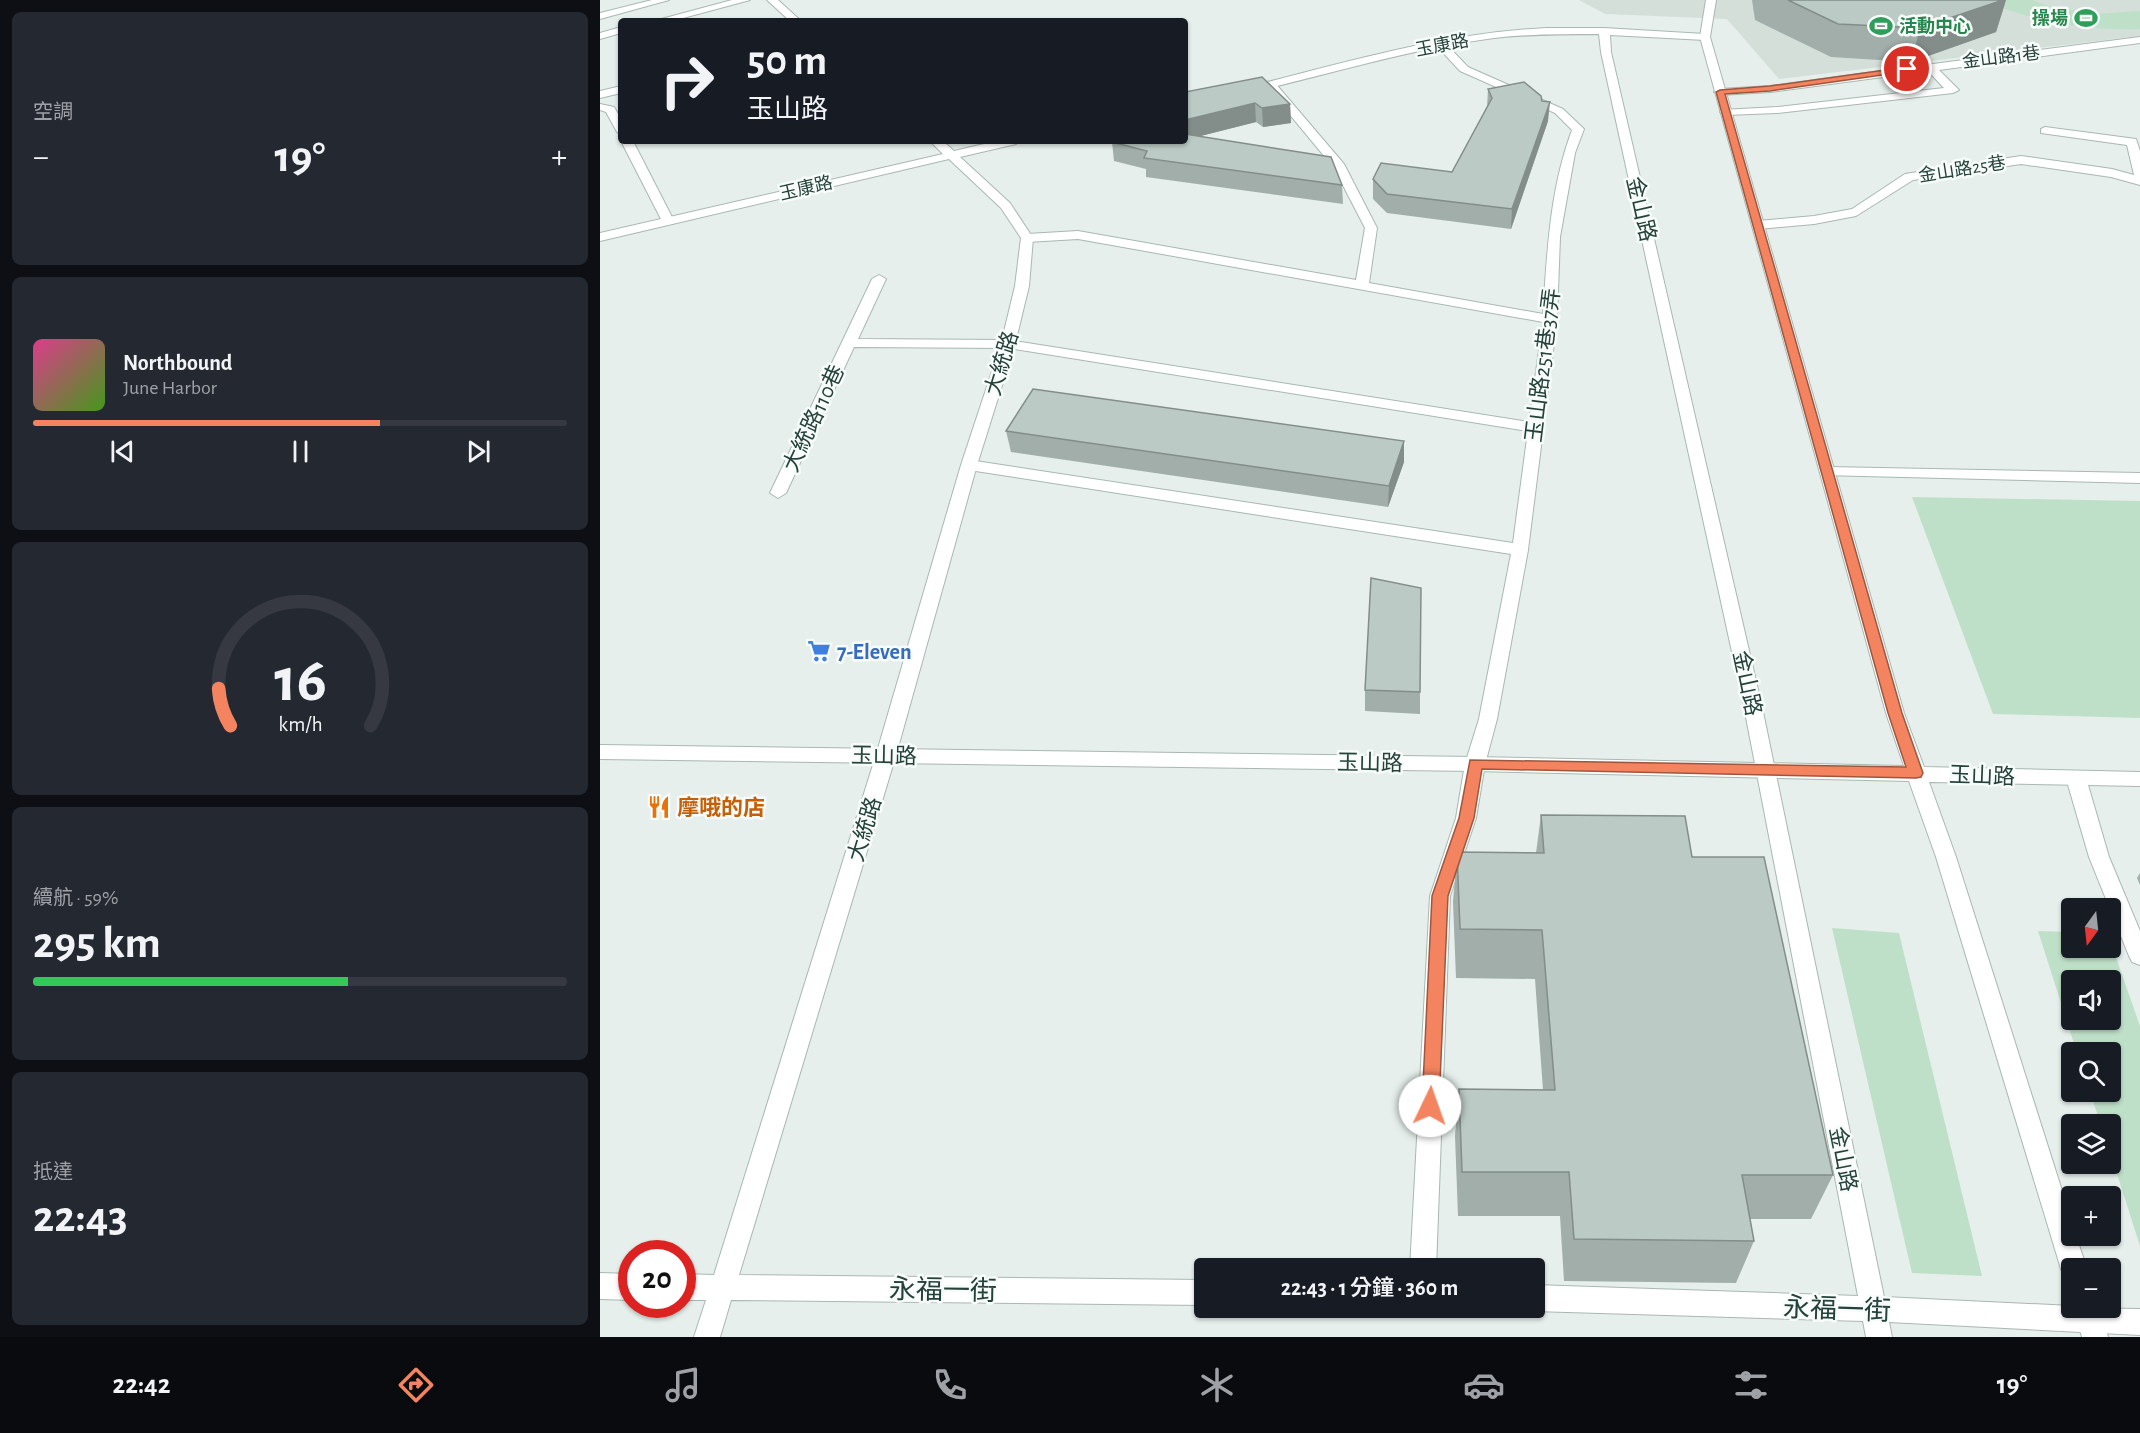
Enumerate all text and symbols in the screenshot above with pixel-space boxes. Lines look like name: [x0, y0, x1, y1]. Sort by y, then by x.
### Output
sports icon: 操場: [2073, 5, 2099, 31]
place label: 操場: [2032, 9, 2068, 28]
sports icon: 活動中心: [1868, 13, 1894, 39]
place label: 活動中心: [1899, 16, 1971, 36]
street label: 玉康路: [1414, 30, 1470, 60]
text: 50 m: [747, 40, 827, 82]
icon: right: [648, 42, 726, 120]
street label: 金山路1巷: [1961, 42, 2041, 72]
pin: [1881, 43, 1932, 94]
icon: arrive: [1890, 52, 1923, 85]
text: 玉山路: [747, 96, 828, 123]
text: 空調: [33, 102, 73, 122]
text: 19°: [274, 135, 326, 180]
text: −: [33, 141, 49, 174]
text: +: [551, 141, 567, 174]
street label: 金山路25巷: [1917, 152, 2007, 186]
street label: 玉康路: [777, 172, 835, 204]
street label: 金山路: [1623, 174, 1660, 244]
street label: 玉山路251巷37弄: [1522, 287, 1563, 443]
street label: 大統路: [981, 328, 1022, 398]
text: Northbound: [123, 352, 232, 374]
street label: 大統路110巷: [779, 361, 848, 475]
text: June Harbor: [123, 378, 217, 398]
icon: previous: [106, 435, 139, 468]
icon: pause: [284, 435, 317, 468]
icon: next: [462, 435, 495, 468]
supermarket icon: 7-Eleven: [806, 638, 832, 664]
place label: 7-Eleven: [837, 641, 912, 663]
street label: 金山路: [1729, 648, 1766, 718]
text: 16: [274, 650, 326, 712]
text: km/h: [278, 714, 322, 735]
street label: 玉山路: [851, 743, 917, 768]
street label: 玉山路: [1337, 750, 1403, 775]
street label: 玉山路: [1949, 763, 2015, 788]
restaurant icon: 摩哦的店: [646, 794, 672, 820]
street label: 大統路: [844, 794, 885, 864]
place label: 摩哦的店: [677, 796, 765, 819]
text: 續航 · 59%: [33, 888, 118, 908]
north arrow: [2061, 898, 2121, 958]
map controls: [2061, 898, 2121, 1318]
text: 295 km: [33, 921, 161, 966]
button: sound: [2061, 970, 2121, 1030]
button: search: [2061, 1042, 2121, 1102]
position arrow: [1398, 1074, 1462, 1138]
button: layers: [2061, 1114, 2121, 1174]
street label: 金山路: [1826, 1124, 1861, 1194]
text: 抵達: [33, 1162, 73, 1182]
button: +: [2061, 1186, 2121, 1246]
text: 22:43: [33, 1195, 128, 1240]
speed limit sign: 20: [618, 1240, 696, 1318]
button: −: [2061, 1258, 2121, 1318]
street label: 永福一街: [889, 1275, 997, 1305]
text: 22:43 · 1 分鐘 · 360 m: [1281, 1277, 1458, 1299]
street label: 永福一街: [1783, 1293, 1891, 1325]
icon: directions: [395, 1364, 437, 1406]
icon: music: [662, 1364, 704, 1406]
icon: phone: [929, 1364, 971, 1406]
icon: climate: [1196, 1364, 1238, 1406]
icon: car: [1463, 1364, 1505, 1406]
icon: filters: [1730, 1364, 1772, 1406]
text: 22:42: [112, 1371, 170, 1398]
text: 19°: [1997, 1371, 2028, 1398]

